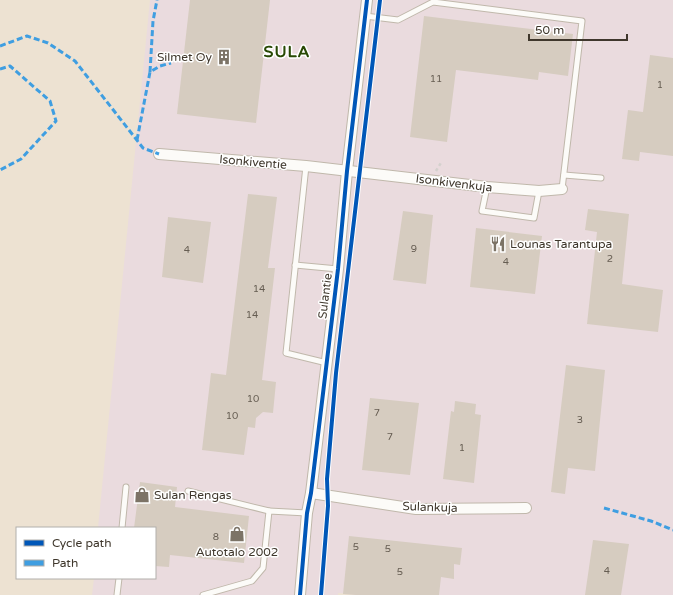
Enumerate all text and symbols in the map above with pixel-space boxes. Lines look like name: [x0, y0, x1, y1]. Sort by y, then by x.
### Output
scale bar: [529, 16, 627, 42]
text: 50 m: [535, 23, 564, 37]
district label: SULA: [264, 42, 310, 62]
building icon: Silmet Oy: [215, 48, 233, 66]
place label: Silmet Oy: [157, 50, 213, 64]
house number: 11: [430, 73, 442, 85]
house number: 1: [657, 79, 663, 91]
street label: Isonkiventie: [219, 152, 288, 172]
street label: Isonkivenkuja: [415, 171, 493, 195]
restaurant icon: Lounas Tarantupa: [489, 235, 507, 253]
place label: Lounas Tarantupa: [510, 237, 612, 251]
house number: 9: [411, 243, 417, 255]
house number: 4: [184, 244, 190, 256]
house number: 2: [607, 253, 613, 265]
house number: 4: [503, 256, 509, 268]
street label: Sulantie: [315, 272, 335, 320]
house number: 14: [253, 283, 265, 295]
house number: 14: [246, 309, 258, 321]
house number: 10: [247, 393, 259, 405]
house number: 7: [374, 407, 380, 419]
house number: 10: [226, 410, 238, 422]
house number: 3: [577, 414, 583, 426]
house number: 7: [387, 431, 393, 443]
house number: 1: [459, 442, 465, 454]
shop icon: Sulan Rengas: [133, 486, 151, 504]
place label: Sulan Rengas: [154, 488, 232, 502]
street label: Sulankuja: [402, 499, 458, 515]
shop icon: Autotalo 2002: [228, 525, 246, 543]
legend: [16, 527, 156, 579]
house number: 8: [213, 531, 219, 543]
text: Cycle path: [52, 536, 111, 550]
house number: 5: [353, 541, 359, 553]
house number: 5: [385, 543, 391, 555]
place label: Autotalo 2002: [196, 545, 278, 559]
text: Path: [52, 556, 78, 570]
house number: 4: [604, 565, 610, 577]
house number: 5: [397, 566, 403, 578]

